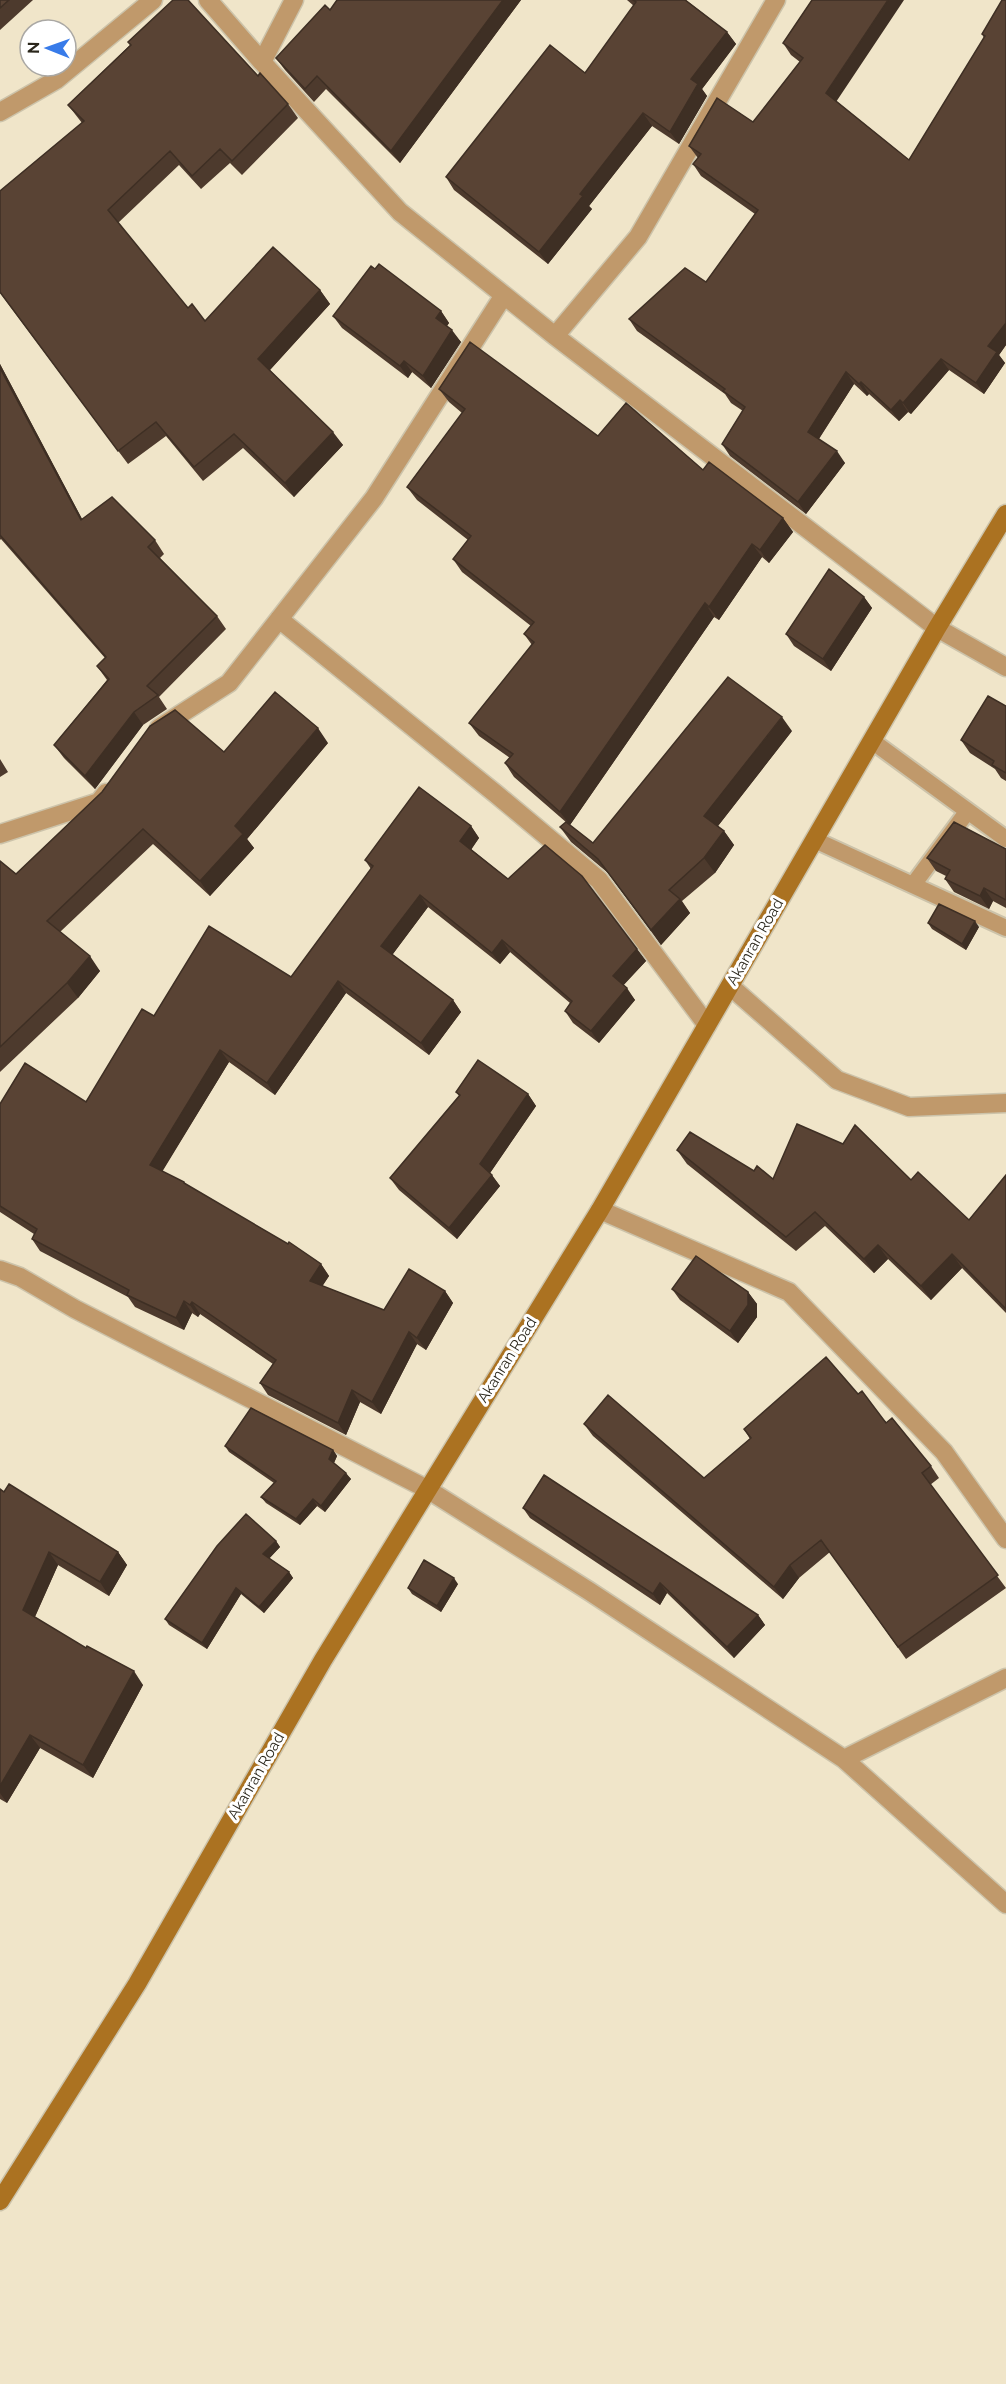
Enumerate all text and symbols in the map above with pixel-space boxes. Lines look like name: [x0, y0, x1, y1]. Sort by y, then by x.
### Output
north arrow: [18, 18, 78, 78]
text: N: [24, 41, 43, 54]
street label: Akanran Road: [723, 896, 787, 988]
street label: Akanran Road: [474, 1314, 540, 1406]
street label: Akanran Road: [224, 1730, 288, 1822]

